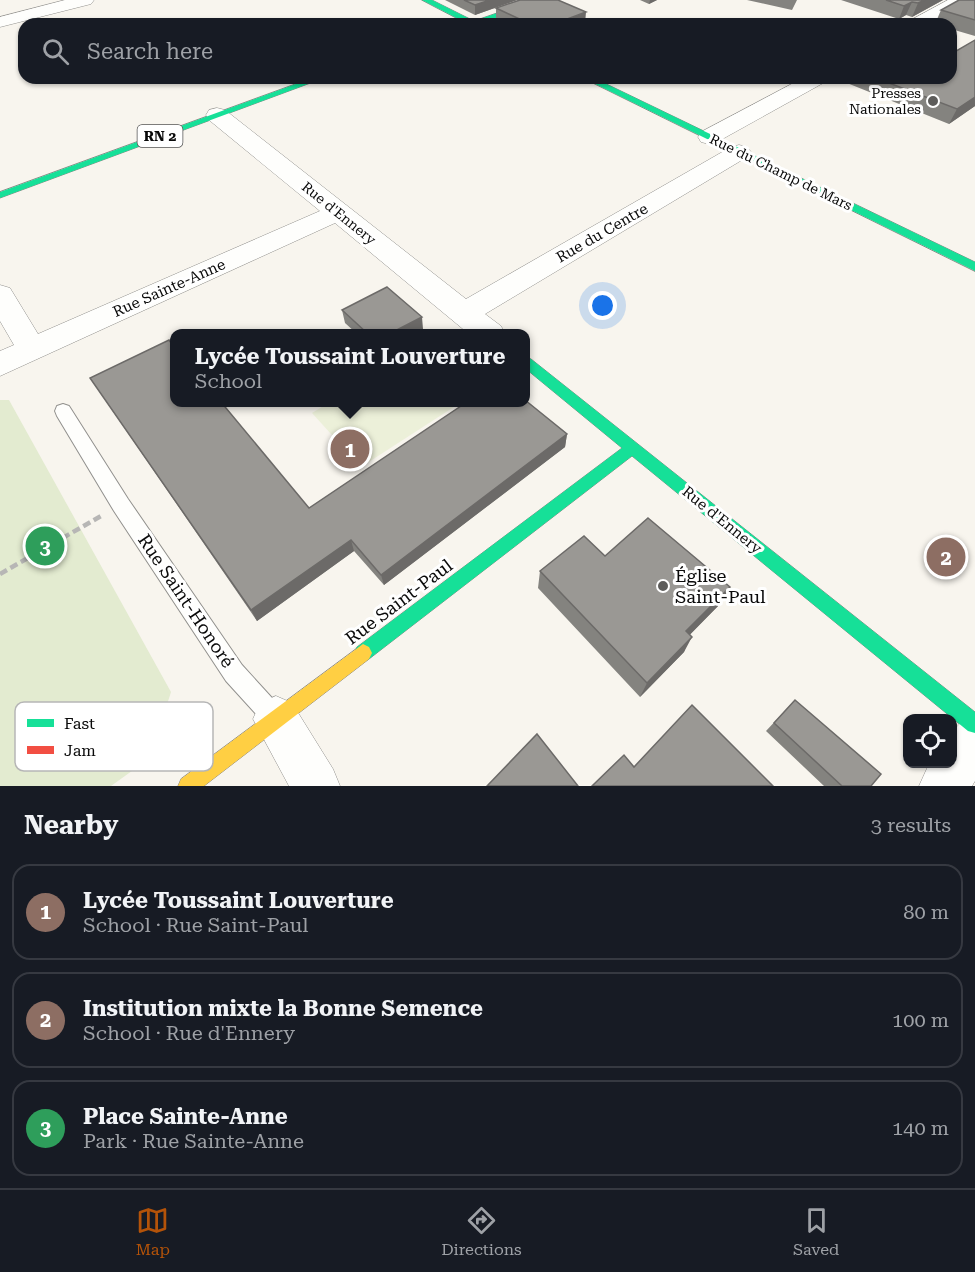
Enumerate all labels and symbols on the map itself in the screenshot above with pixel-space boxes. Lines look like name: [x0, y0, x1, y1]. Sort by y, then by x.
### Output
place label: Presses Nationales: [849, 85, 921, 117]
marker: Presses Nationales: [926, 94, 940, 108]
road number: RN 2: [138, 125, 182, 147]
street label: Rue du Champ de Mars: [707, 131, 855, 214]
street label: Rue d'Ennery: [299, 178, 380, 248]
street label: Rue du Centre: [553, 199, 651, 267]
street label: Rue Sainte-Anne: [110, 255, 228, 321]
your location: [588, 291, 617, 320]
pin: 1: [330, 426, 370, 472]
street label: Rue d'Ennery: [679, 482, 765, 558]
pin: 3: [26, 524, 64, 568]
street label: Rue Saint-Honoré: [134, 530, 239, 672]
pin: 2: [926, 534, 966, 580]
street label: Rue Saint-Paul: [341, 554, 457, 649]
place label: Église Saint-Paul: [675, 565, 766, 607]
marker: Église Saint-Paul: [656, 579, 670, 593]
legend: [15, 702, 213, 771]
text: Fast: [64, 714, 95, 733]
text: Jam: [64, 741, 96, 760]

